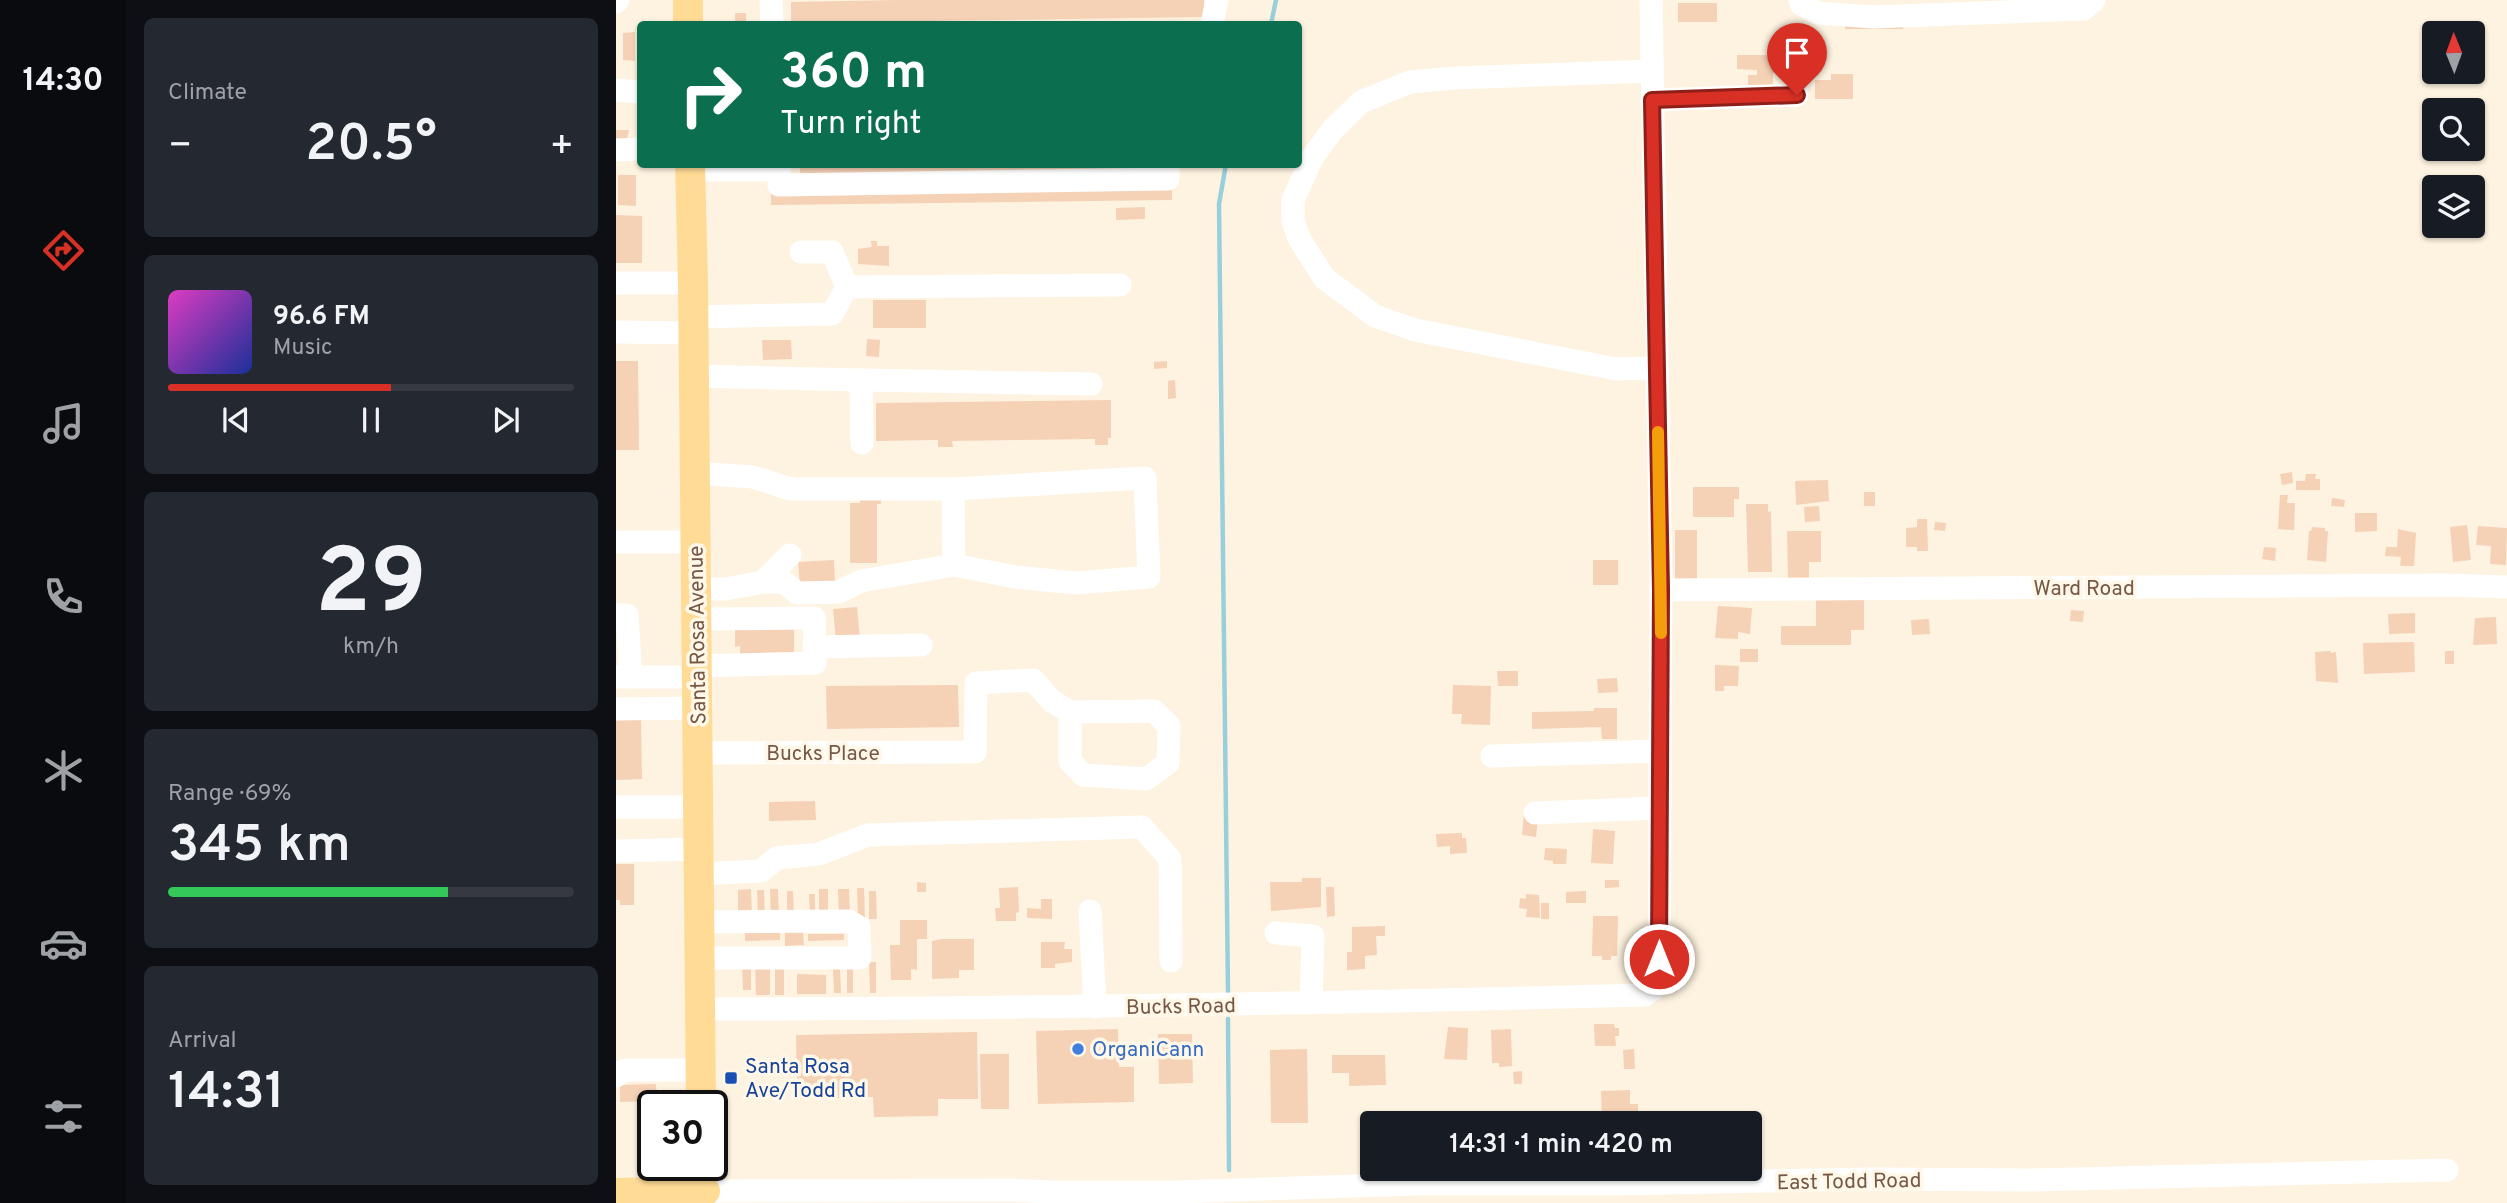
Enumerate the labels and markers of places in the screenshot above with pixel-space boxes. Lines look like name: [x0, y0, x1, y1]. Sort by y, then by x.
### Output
pin: [1767, 23, 1827, 95]
place label: OrganiCann: [1092, 1037, 1204, 1064]
marker: OrganiCann: [1070, 1041, 1086, 1057]
place label: Santa Rosa Ave/Todd Rd: [745, 1054, 866, 1105]
marker: Santa Rosa Ave/Todd Rd: [723, 1070, 739, 1086]

